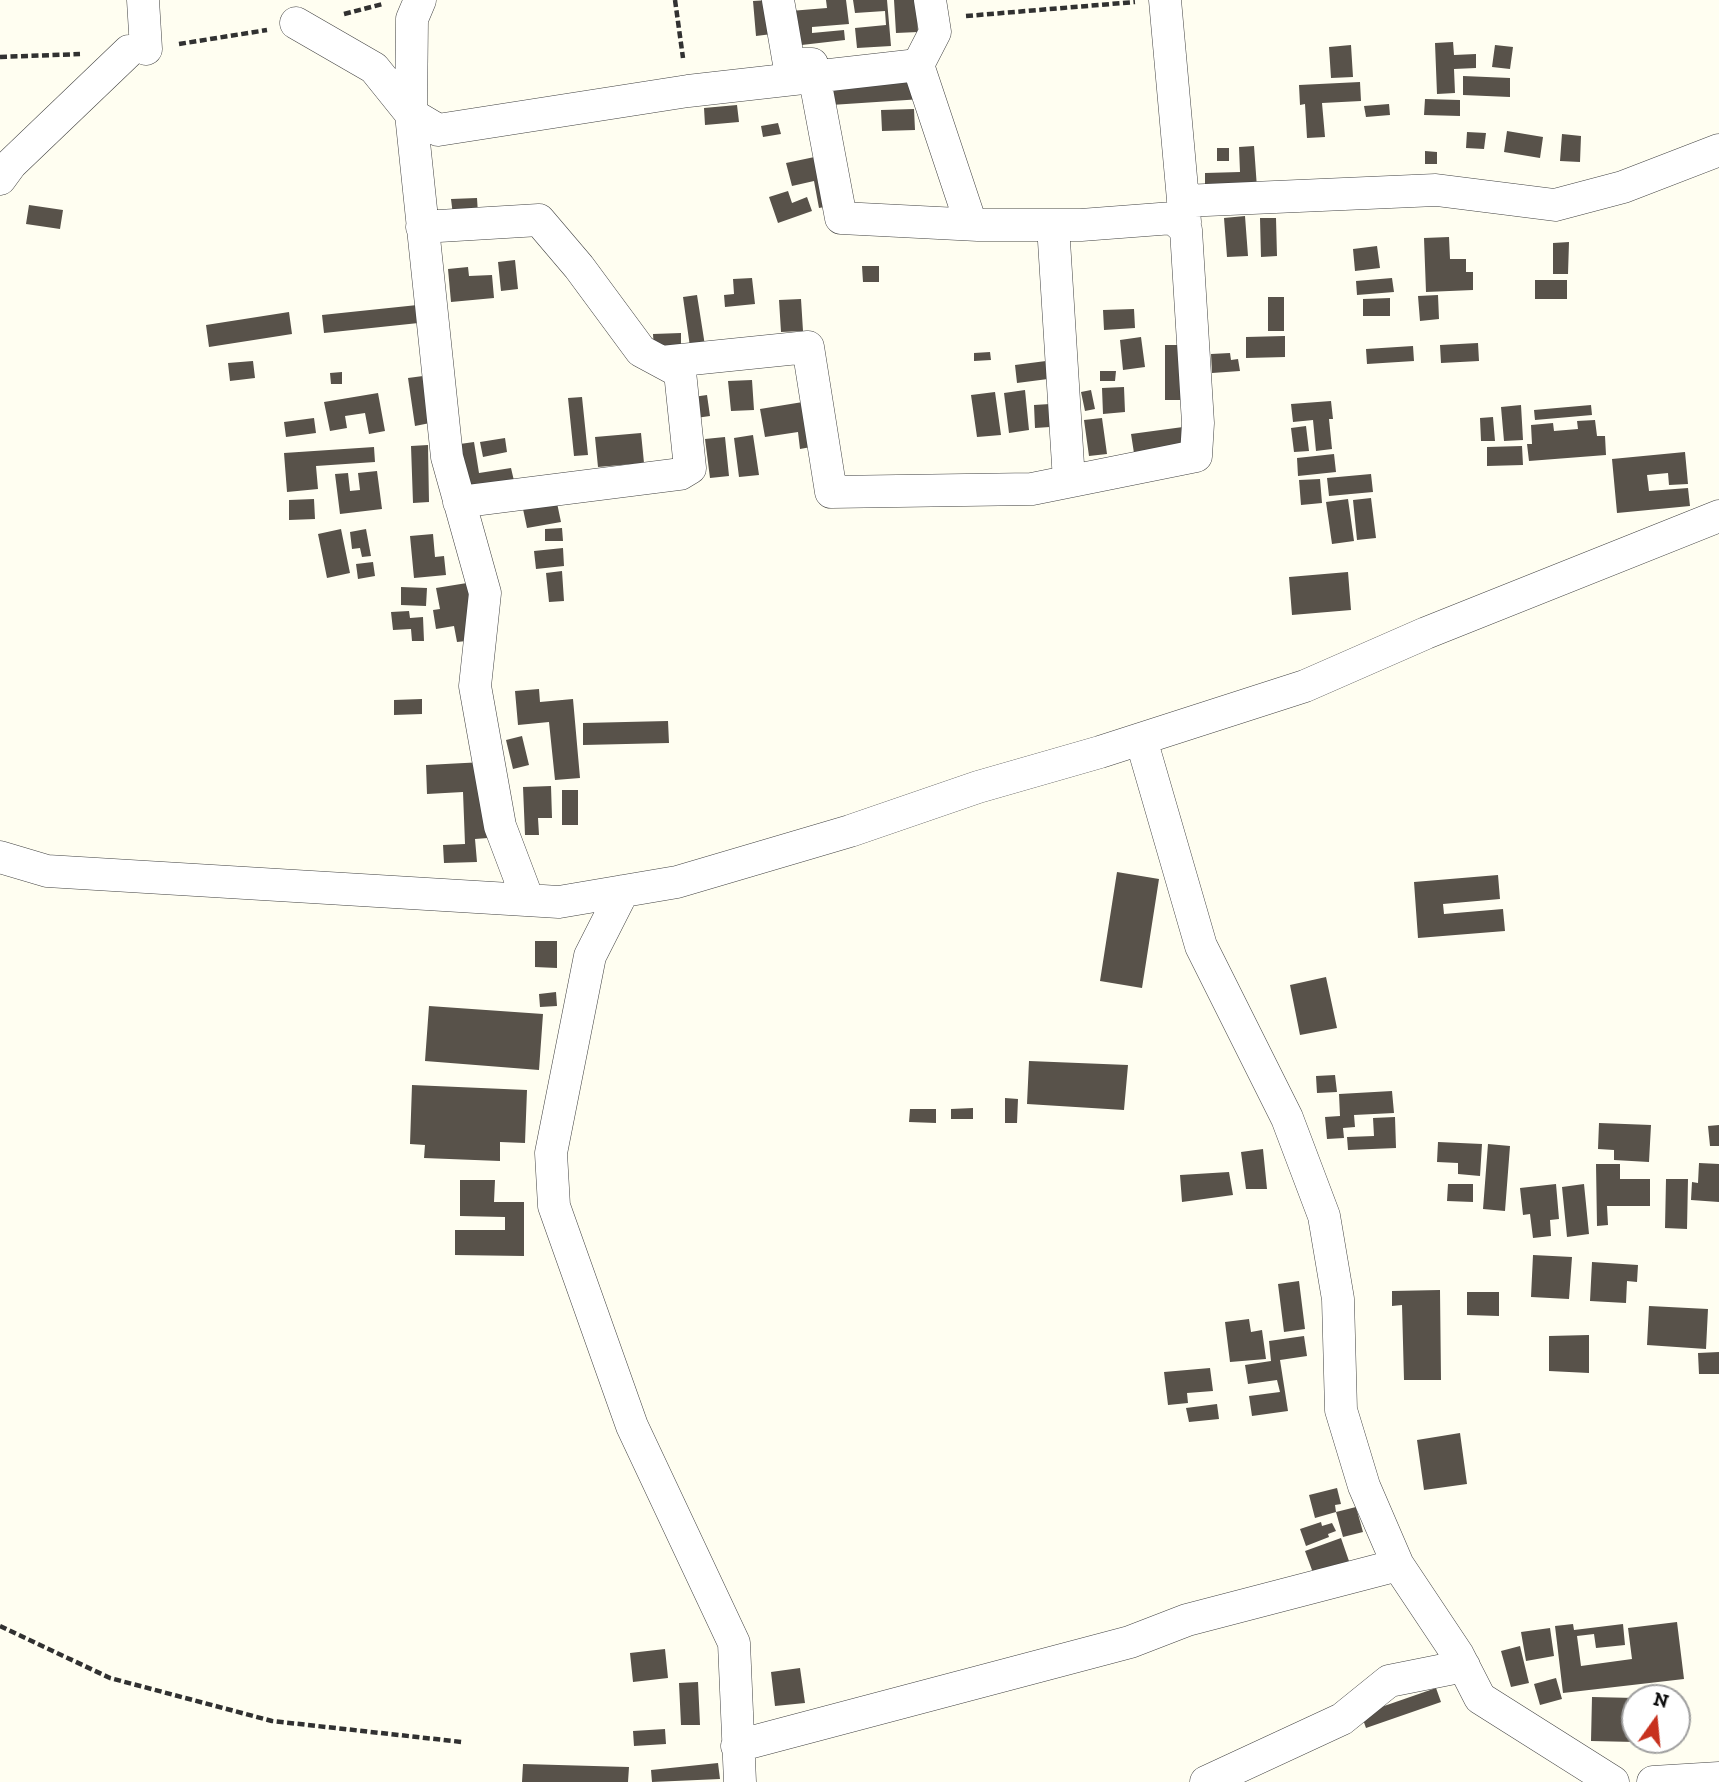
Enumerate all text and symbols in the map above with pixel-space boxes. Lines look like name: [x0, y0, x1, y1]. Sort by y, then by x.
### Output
north arrow: [1621, 1684, 1691, 1754]
text: N: [1651, 1687, 1671, 1713]

